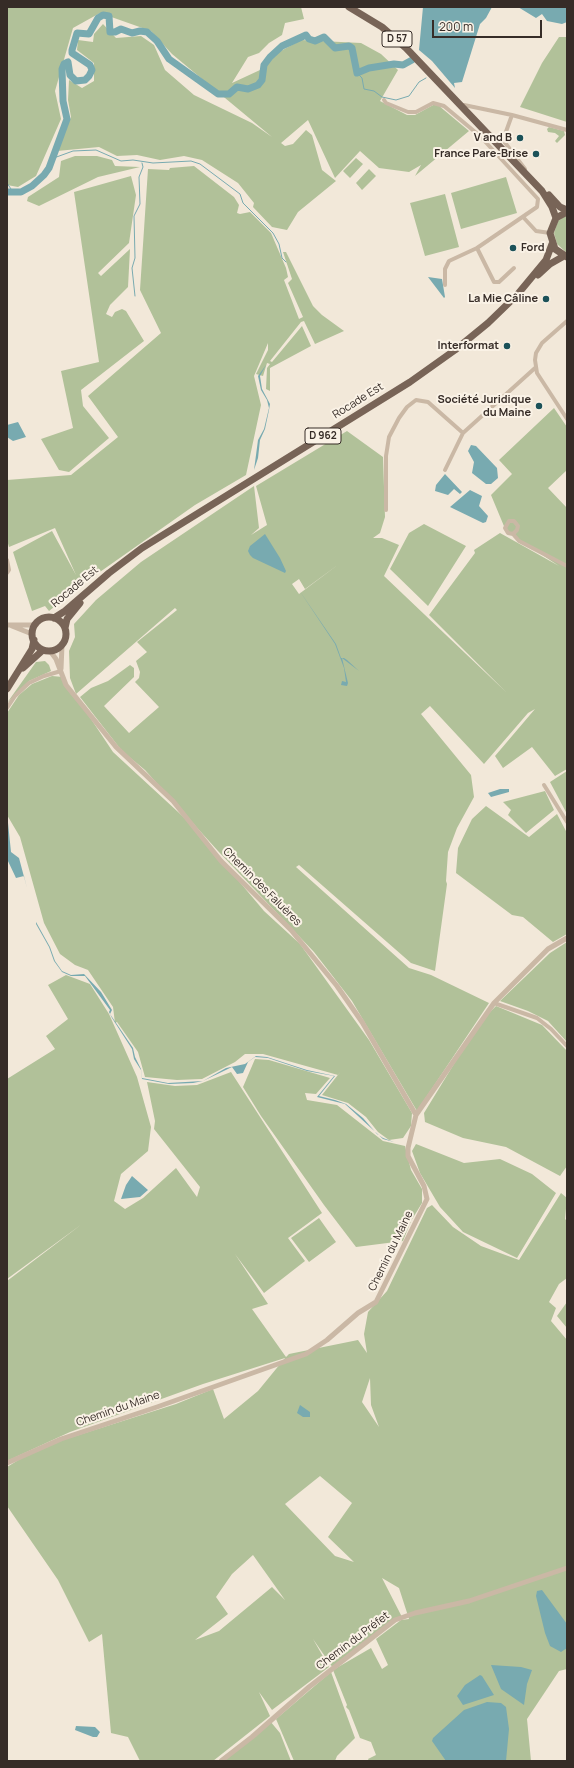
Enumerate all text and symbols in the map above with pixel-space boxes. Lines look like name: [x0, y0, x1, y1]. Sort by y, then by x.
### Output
scale bar: [434, 12, 544, 38]
text: 200 m: [439, 18, 473, 35]
road number: D 57: [382, 31, 412, 47]
place label: V and B: [474, 131, 512, 145]
marker: V and B: [515, 133, 525, 143]
place label: France Pare-Brise: [434, 147, 528, 161]
marker: France Pare-Brise: [531, 149, 541, 159]
place label: Ford: [521, 241, 544, 255]
marker: Ford: [508, 243, 518, 253]
place label: La Mie Câline: [468, 292, 538, 306]
marker: La Mie Câline: [541, 294, 551, 304]
place label: Interformat: [437, 339, 499, 353]
marker: Interformat: [502, 341, 512, 351]
street label: Rocade Est: [330, 380, 386, 422]
place label: Société Juridique du Maine: [437, 393, 531, 419]
marker: Société Juridique du Maine: [534, 401, 544, 411]
road number: D 962: [305, 428, 341, 444]
street label: Rocade Est: [49, 564, 101, 610]
street label: Chemin des Faluères: [220, 845, 304, 929]
street label: Chemin du Maine: [366, 1209, 416, 1293]
street label: Chemin du Maine: [75, 1389, 161, 1429]
street label: Chemin du Préfet: [314, 1609, 392, 1673]

